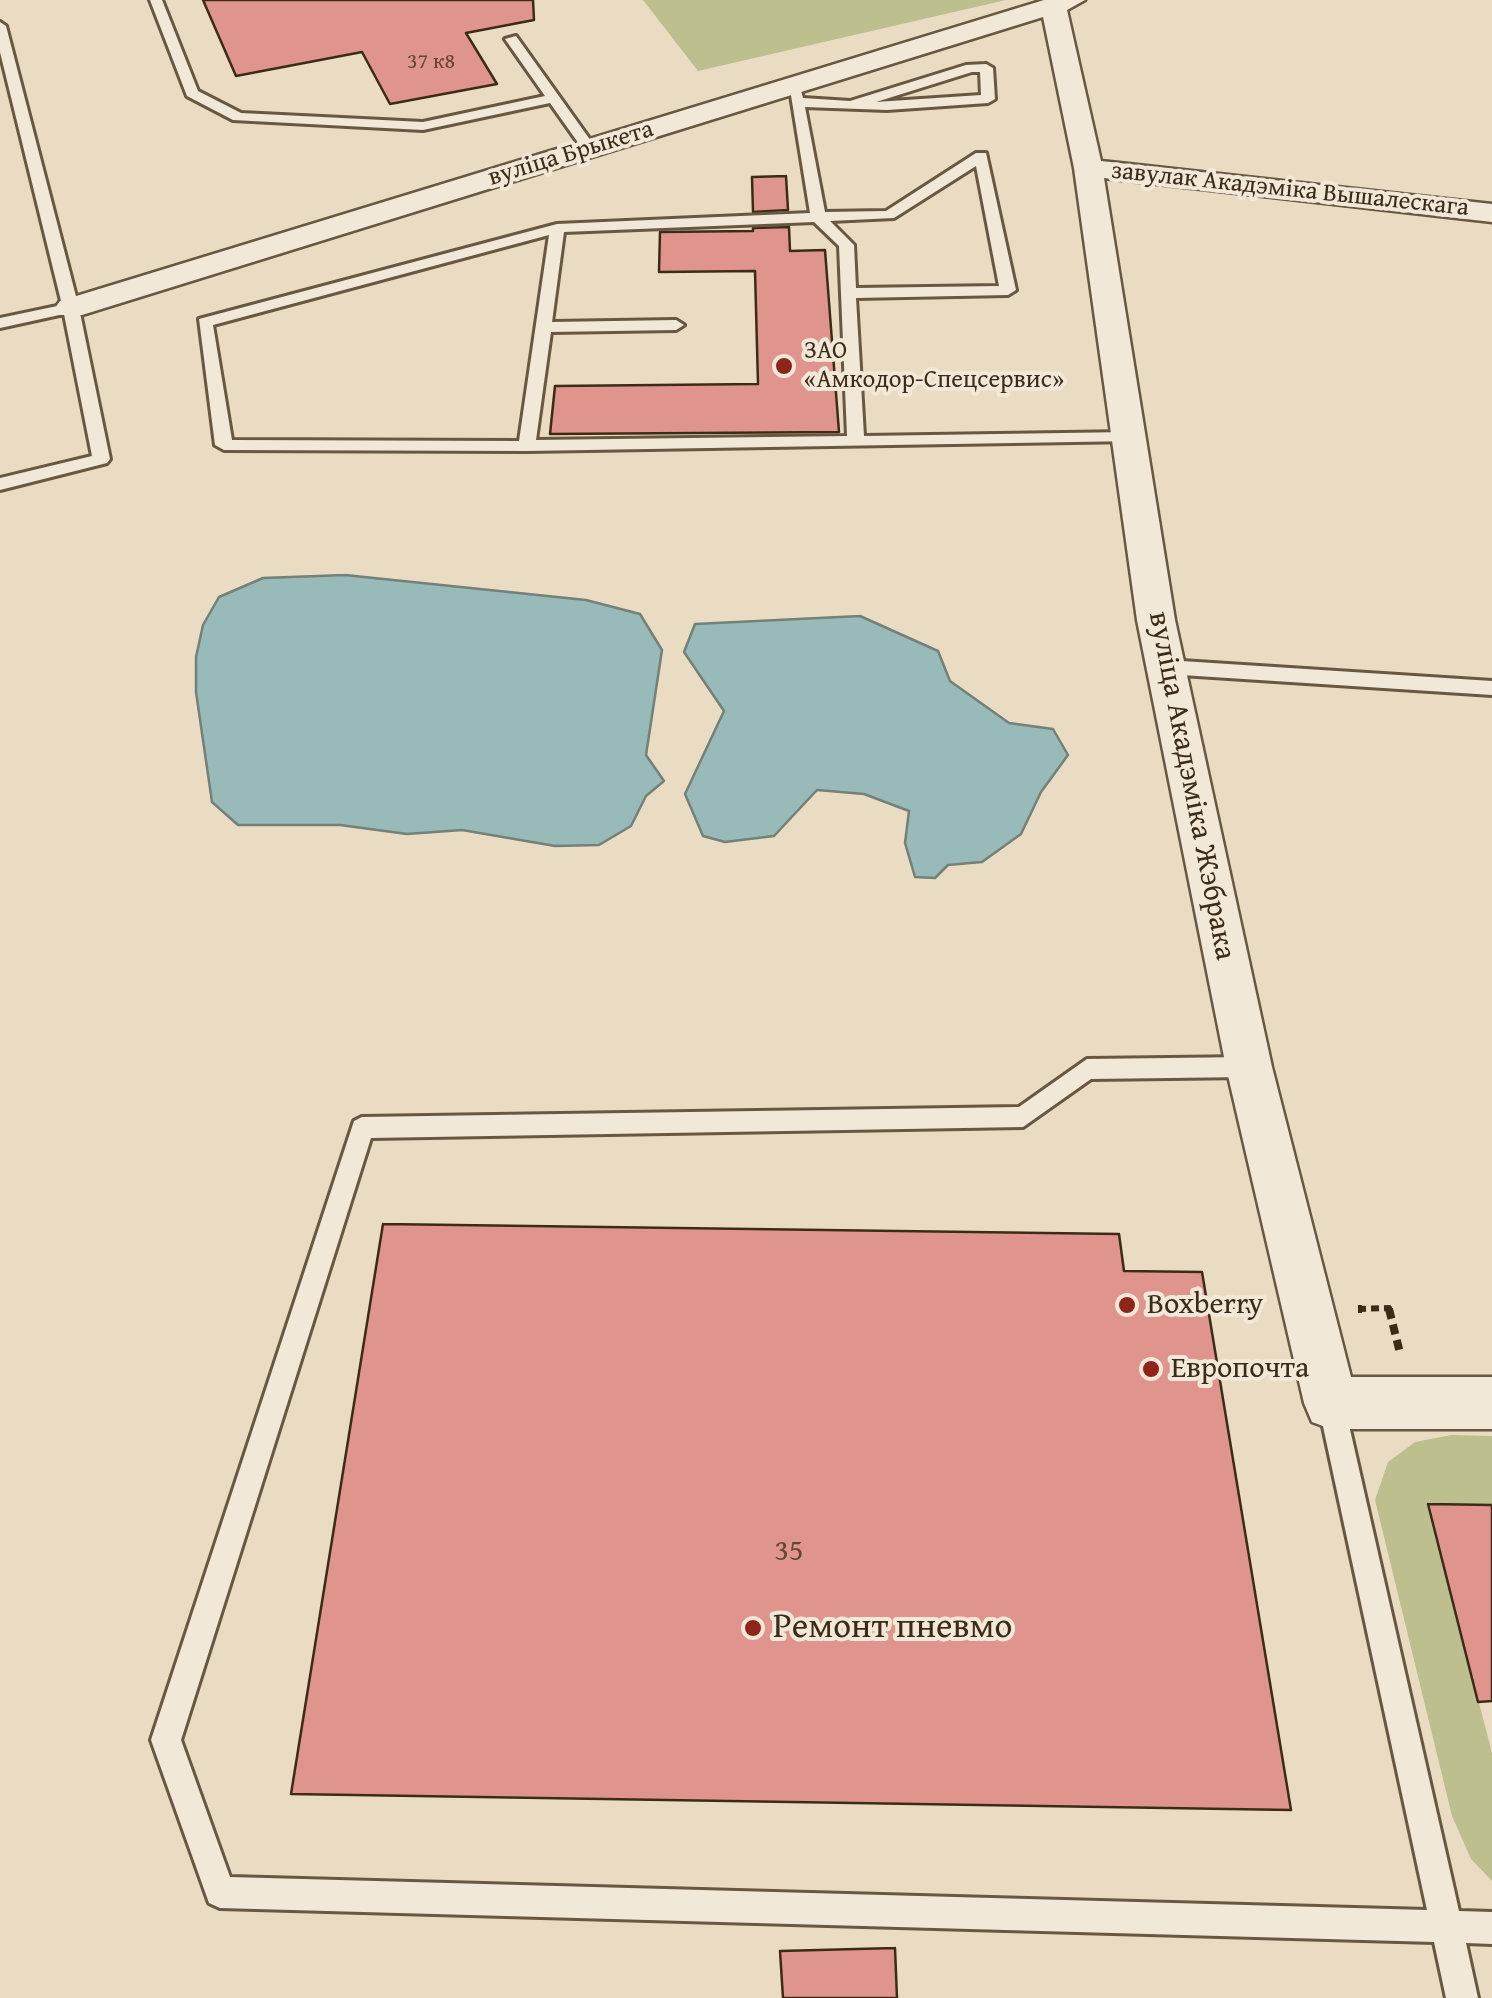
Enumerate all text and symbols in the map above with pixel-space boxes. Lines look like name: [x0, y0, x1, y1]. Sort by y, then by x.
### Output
house number: 37 к8: [407, 49, 455, 75]
street label: вуліца Брыкета: [485, 115, 657, 193]
street label: завулак Акадэміка Вышалескага: [1110, 156, 1470, 224]
place label: ЗАО «Амкодор-Спецсервис»: [804, 337, 1064, 396]
marker: ЗАО «Амкодор-Спецсервис»: [773, 355, 795, 377]
street label: вуліца Акадэміка Жэбрака: [1140, 609, 1242, 963]
place label: Boxberry: [1147, 1287, 1263, 1323]
marker: Boxberry: [1116, 1294, 1138, 1316]
place label: Европочта: [1171, 1351, 1309, 1387]
marker: Европочта: [1140, 1358, 1162, 1380]
house number: 35: [775, 1534, 803, 1570]
place label: Ремонт пневмо: [773, 1607, 1012, 1649]
marker: Ремонт пневмо: [742, 1617, 764, 1639]

